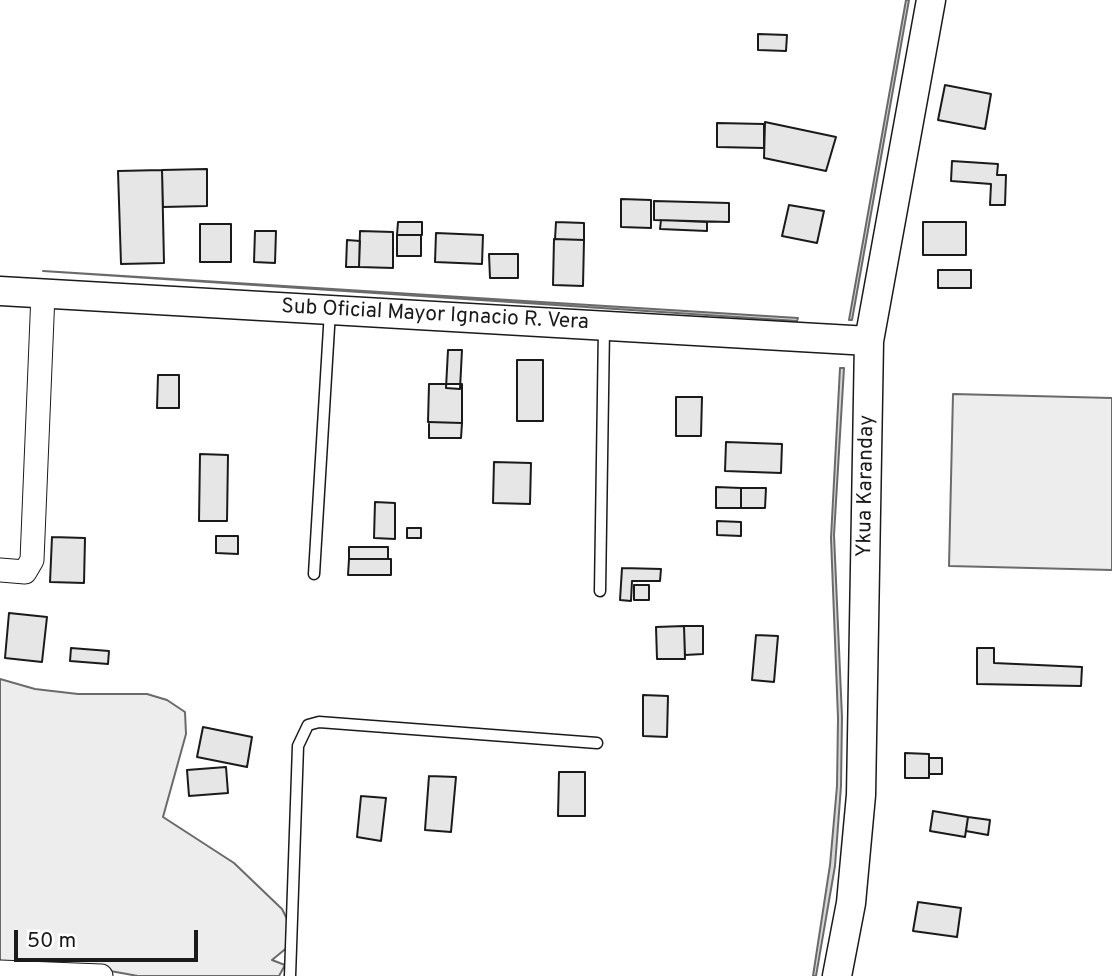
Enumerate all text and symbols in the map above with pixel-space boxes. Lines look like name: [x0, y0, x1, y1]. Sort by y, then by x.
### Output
street label: Sub Oficial Mayor Ignacio R. Vera: [280, 295, 590, 337]
street label: Ykua Karanday: [853, 415, 881, 557]
scale bar: [18, 916, 201, 960]
text: 50 m: [27, 928, 76, 955]

